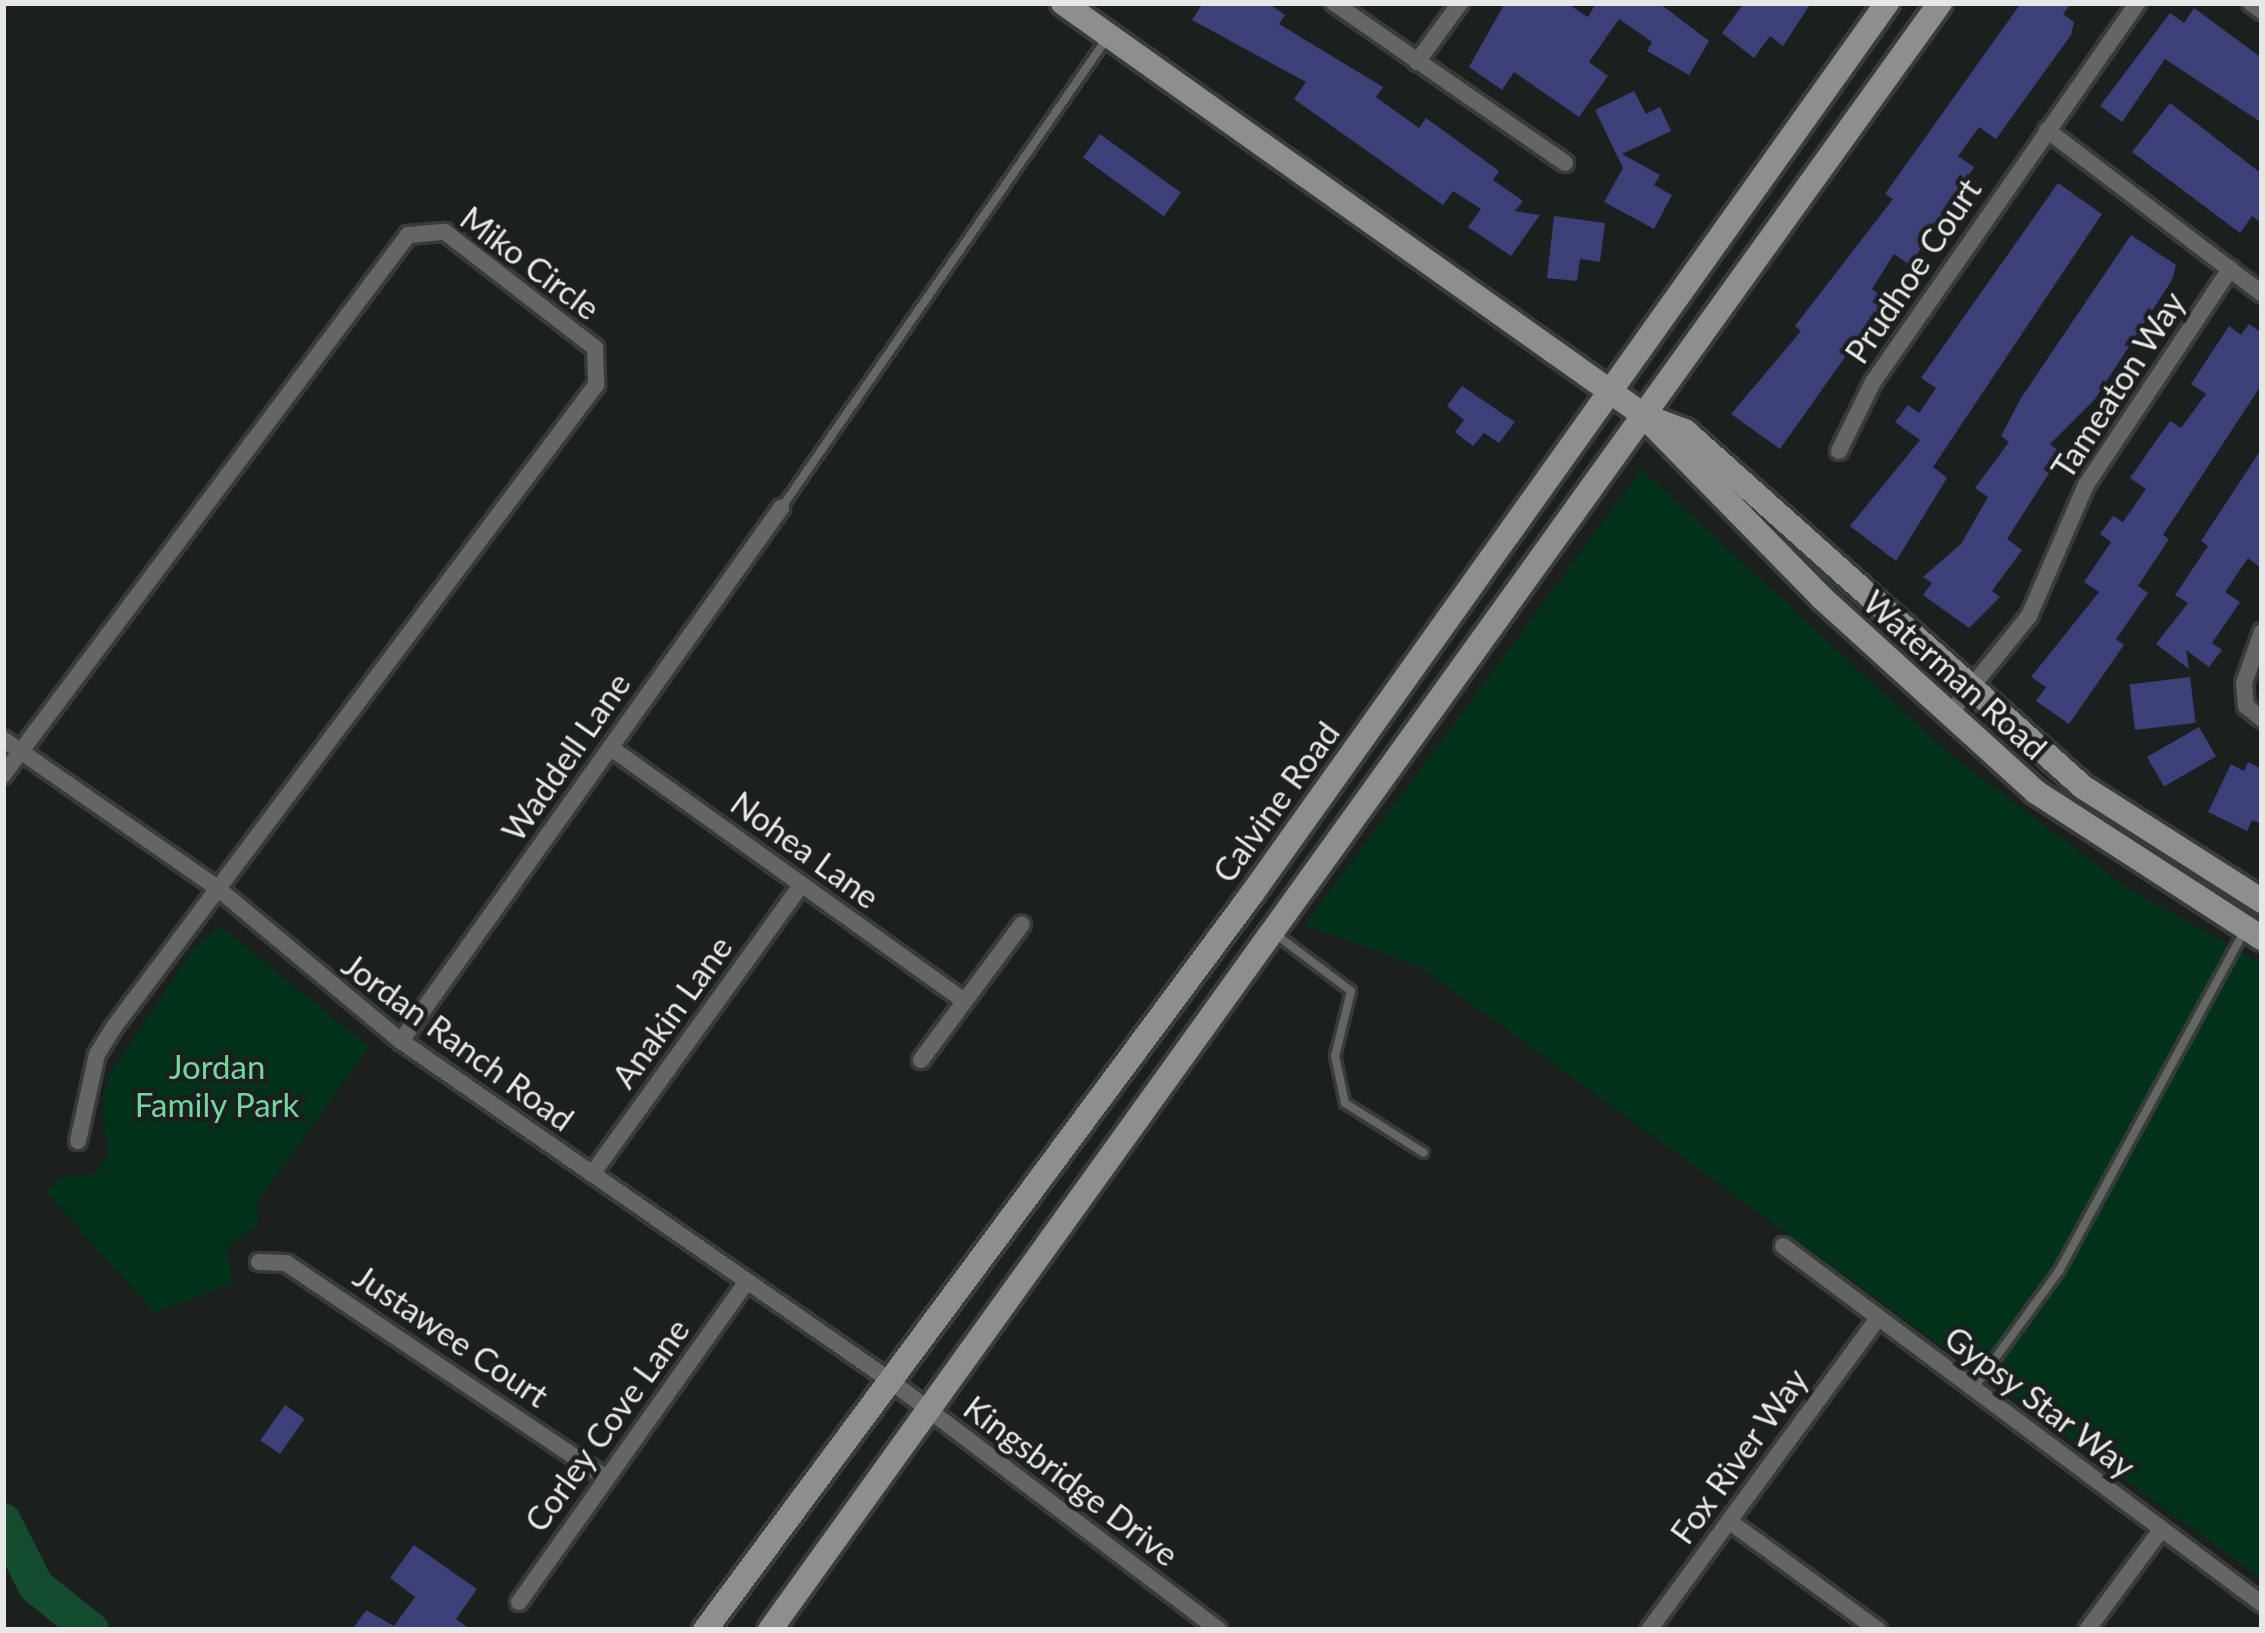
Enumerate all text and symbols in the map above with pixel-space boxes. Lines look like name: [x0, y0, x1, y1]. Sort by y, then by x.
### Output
street label: Prudhoe Court: [1837, 171, 1989, 371]
street label: Miko Circle: [453, 198, 607, 328]
street label: Tameaton Way: [2043, 284, 2193, 486]
street label: Waterman Road: [1855, 582, 2055, 768]
street label: Waddell Lane: [493, 665, 639, 849]
street label: Calvine Road: [1205, 714, 1347, 890]
street label: Nohea Lane: [723, 783, 887, 917]
street label: Anakin Lane: [604, 928, 740, 1096]
street label: Jordan Ranch Road: [335, 945, 581, 1139]
park label: Jordan Family Park: [134, 1047, 300, 1125]
street label: Justawee Court: [346, 1256, 556, 1416]
street label: Corley Cove Lane: [516, 1311, 698, 1539]
street label: Gypsy Star Way: [1936, 1317, 2144, 1487]
street label: Fox River Way: [1662, 1360, 1816, 1552]
street label: Kingsbridge Drive: [956, 1388, 1186, 1574]

